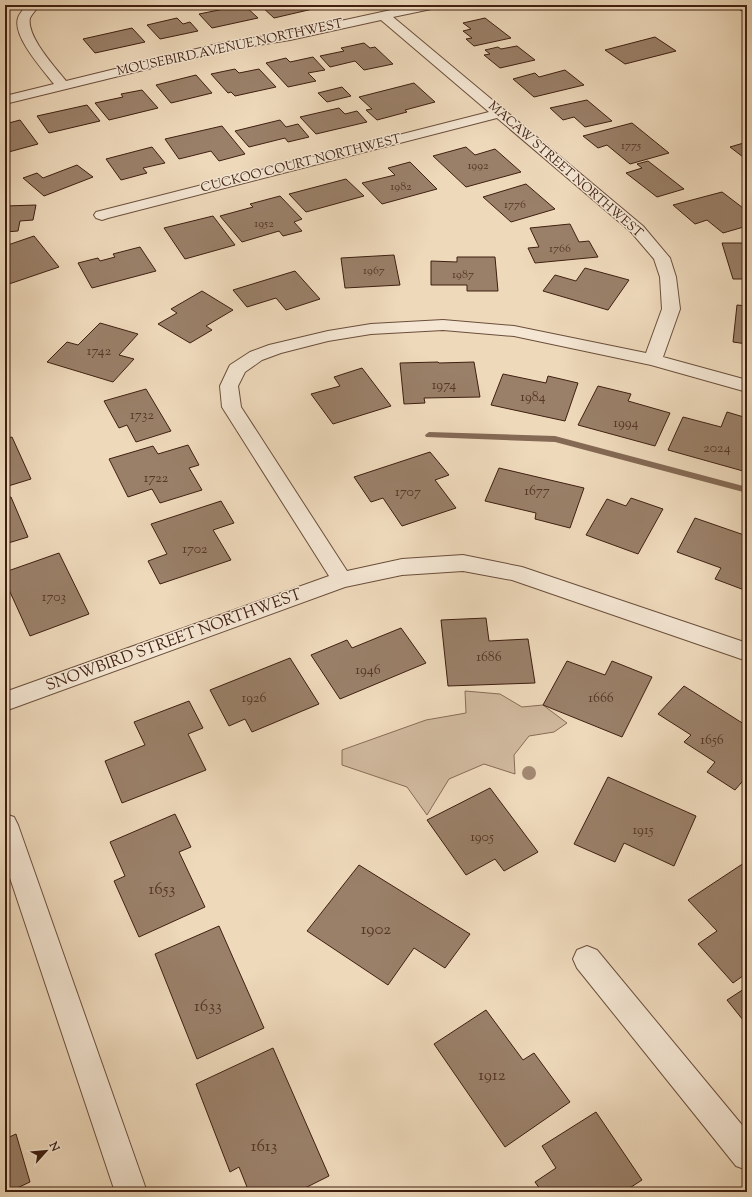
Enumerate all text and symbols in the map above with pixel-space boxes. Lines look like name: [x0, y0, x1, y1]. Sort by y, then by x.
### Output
street label: MOUSEBIRD AVENUE NORTHWEST: [115, 15, 345, 81]
street label: MACAW STREET NORTHWEST: [484, 98, 646, 242]
street label: CUCKOO COURT NORTHWEST: [199, 130, 403, 198]
house number: 1775: [621, 137, 641, 155]
house number: 1992: [467, 157, 489, 175]
house number: 1982: [390, 178, 412, 196]
house number: 1776: [504, 196, 526, 214]
house number: 1952: [254, 215, 274, 233]
house number: 1766: [549, 240, 571, 258]
house number: 1967: [363, 262, 385, 280]
house number: 1987: [452, 266, 474, 284]
house number: 1742: [87, 342, 112, 362]
house number: 1974: [432, 376, 456, 396]
house number: 1984: [520, 388, 546, 408]
house number: 1732: [130, 406, 154, 426]
house number: 1994: [613, 414, 639, 434]
house number: 2024: [703, 439, 731, 459]
house number: 1722: [144, 469, 169, 489]
house number: 1677: [524, 482, 550, 502]
house number: 1707: [395, 483, 421, 503]
house number: 1702: [182, 540, 208, 560]
street label: SNOWBIRD STREET NORTHWEST: [43, 584, 305, 698]
house number: 1703: [42, 588, 67, 608]
house number: 1686: [476, 648, 502, 668]
house number: 1946: [355, 661, 381, 681]
house number: 1926: [242, 689, 267, 709]
house number: 1666: [588, 689, 614, 709]
house number: 1656: [700, 731, 724, 751]
house number: 1915: [633, 821, 654, 841]
house number: 1905: [470, 828, 494, 848]
house number: 1653: [149, 878, 176, 902]
house number: 1902: [361, 918, 391, 942]
house number: 1633: [194, 995, 222, 1019]
house number: 1912: [478, 1064, 506, 1088]
north arrow: [26, 1131, 66, 1171]
house number: 1613: [251, 1135, 277, 1159]
text: N: [44, 1138, 63, 1155]

